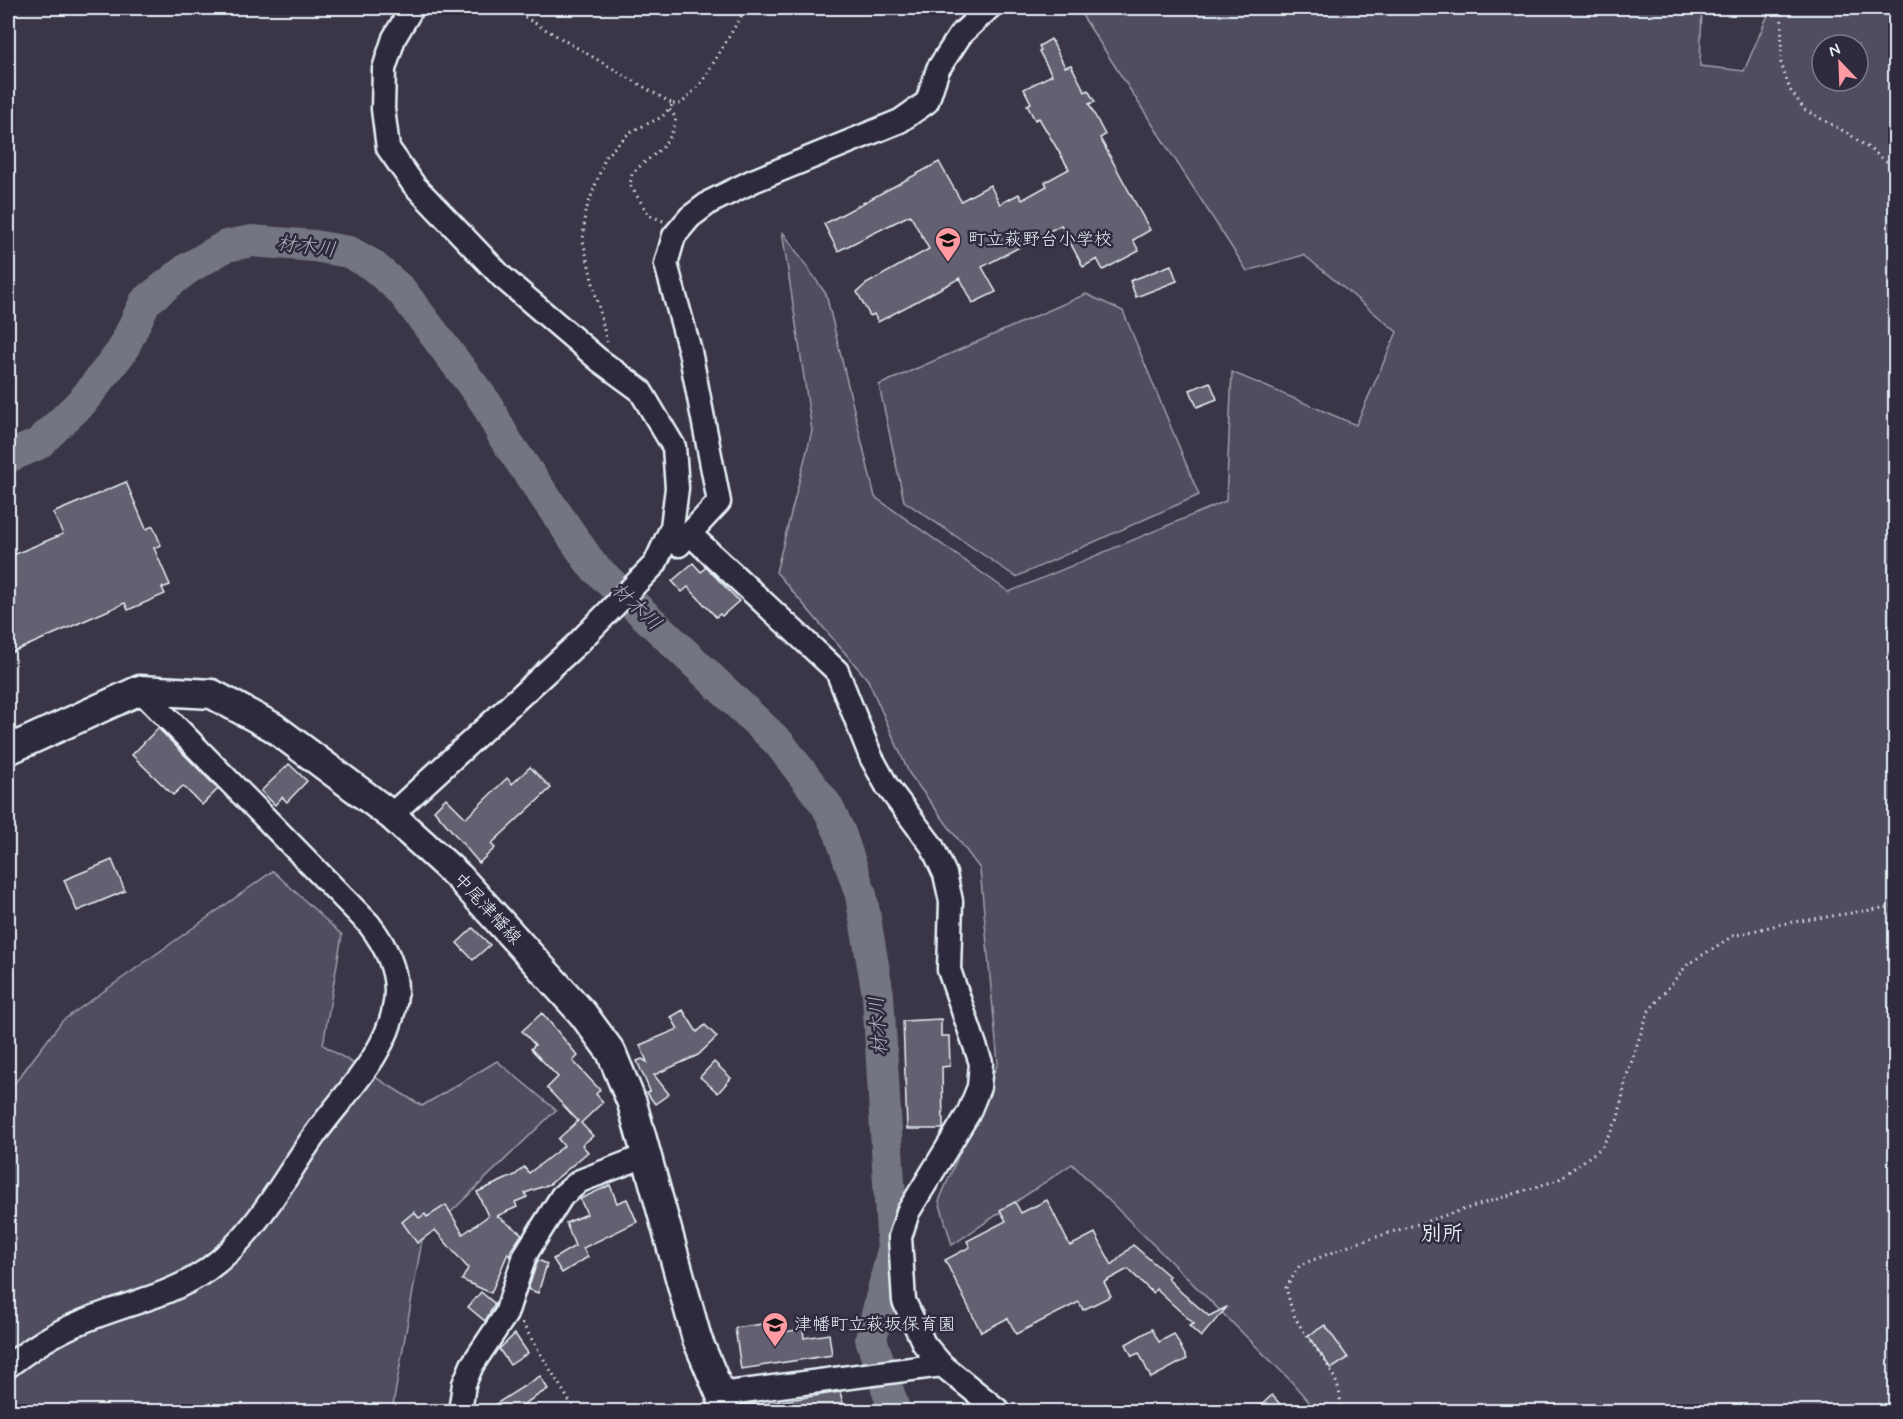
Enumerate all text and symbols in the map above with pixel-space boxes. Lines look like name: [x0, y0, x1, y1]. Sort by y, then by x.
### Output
north arrow: [1810, 33, 1870, 93]
text: N: [1826, 39, 1844, 62]
school or university icon: 町立萩野台小学校: [933, 225, 963, 263]
place label: 町立萩野台小学校: [968, 228, 1112, 252]
water label: 材木川: [275, 230, 337, 264]
water label: 材木川: [605, 577, 667, 637]
street label: 中尾津幡線: [448, 868, 526, 950]
water label: 材木川: [863, 995, 895, 1057]
district label: 別所: [1421, 1220, 1463, 1248]
school or university icon: 津幡町立萩坂保育園: [760, 1310, 790, 1348]
place label: 津幡町立萩坂保育園: [794, 1313, 956, 1337]

